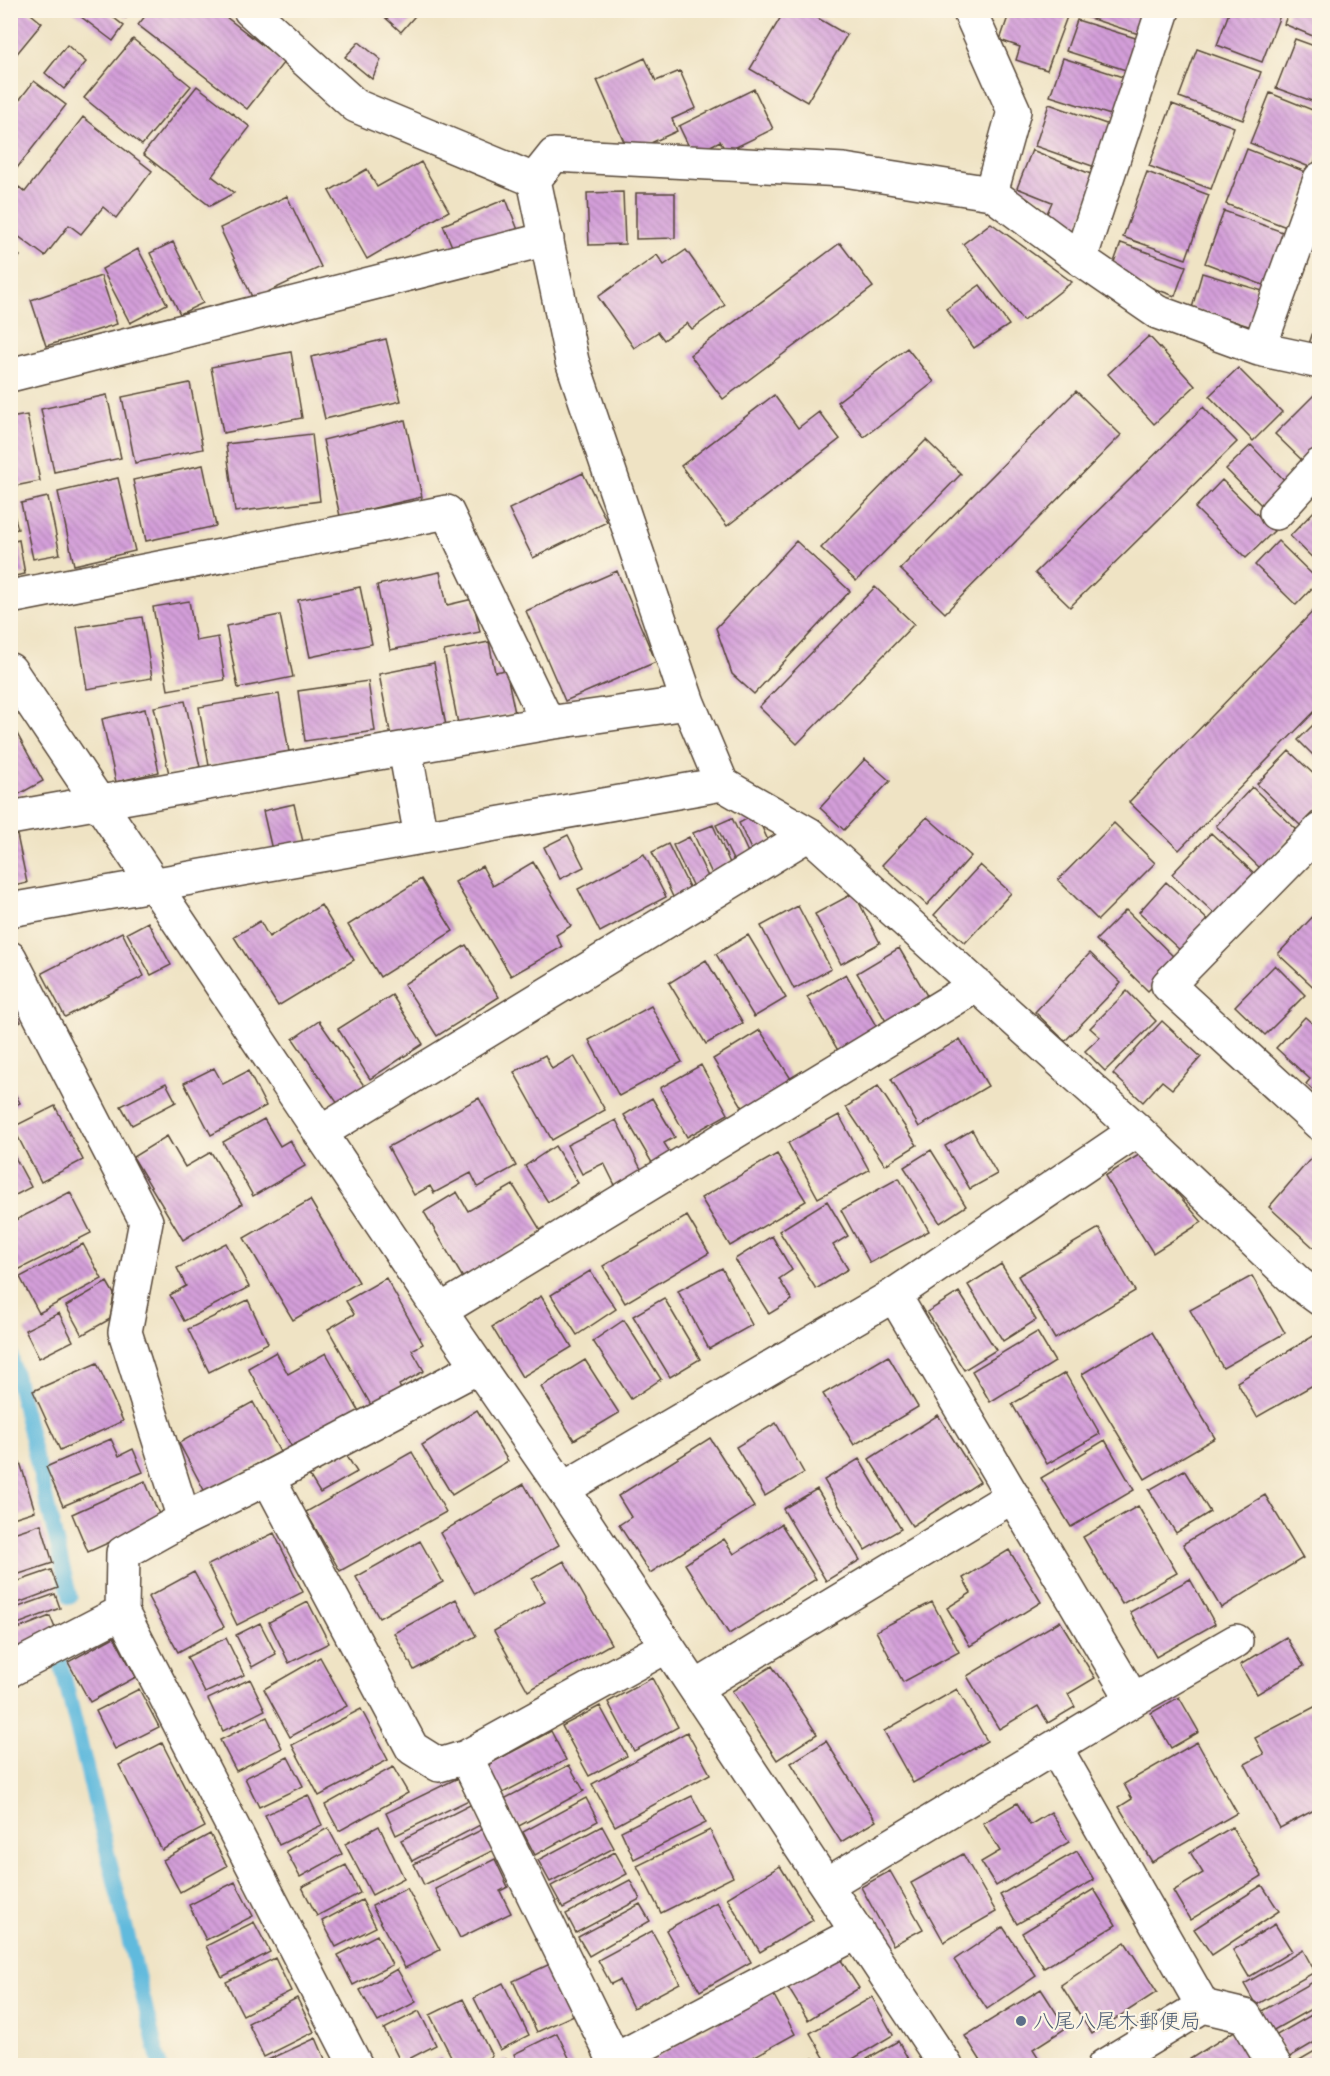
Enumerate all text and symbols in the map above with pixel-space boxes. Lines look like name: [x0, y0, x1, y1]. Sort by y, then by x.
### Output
place label: 八尾八尾木郵便局: [1033, 2007, 1201, 2034]
marker: 八尾八尾木郵便局: [1014, 2014, 1028, 2028]

